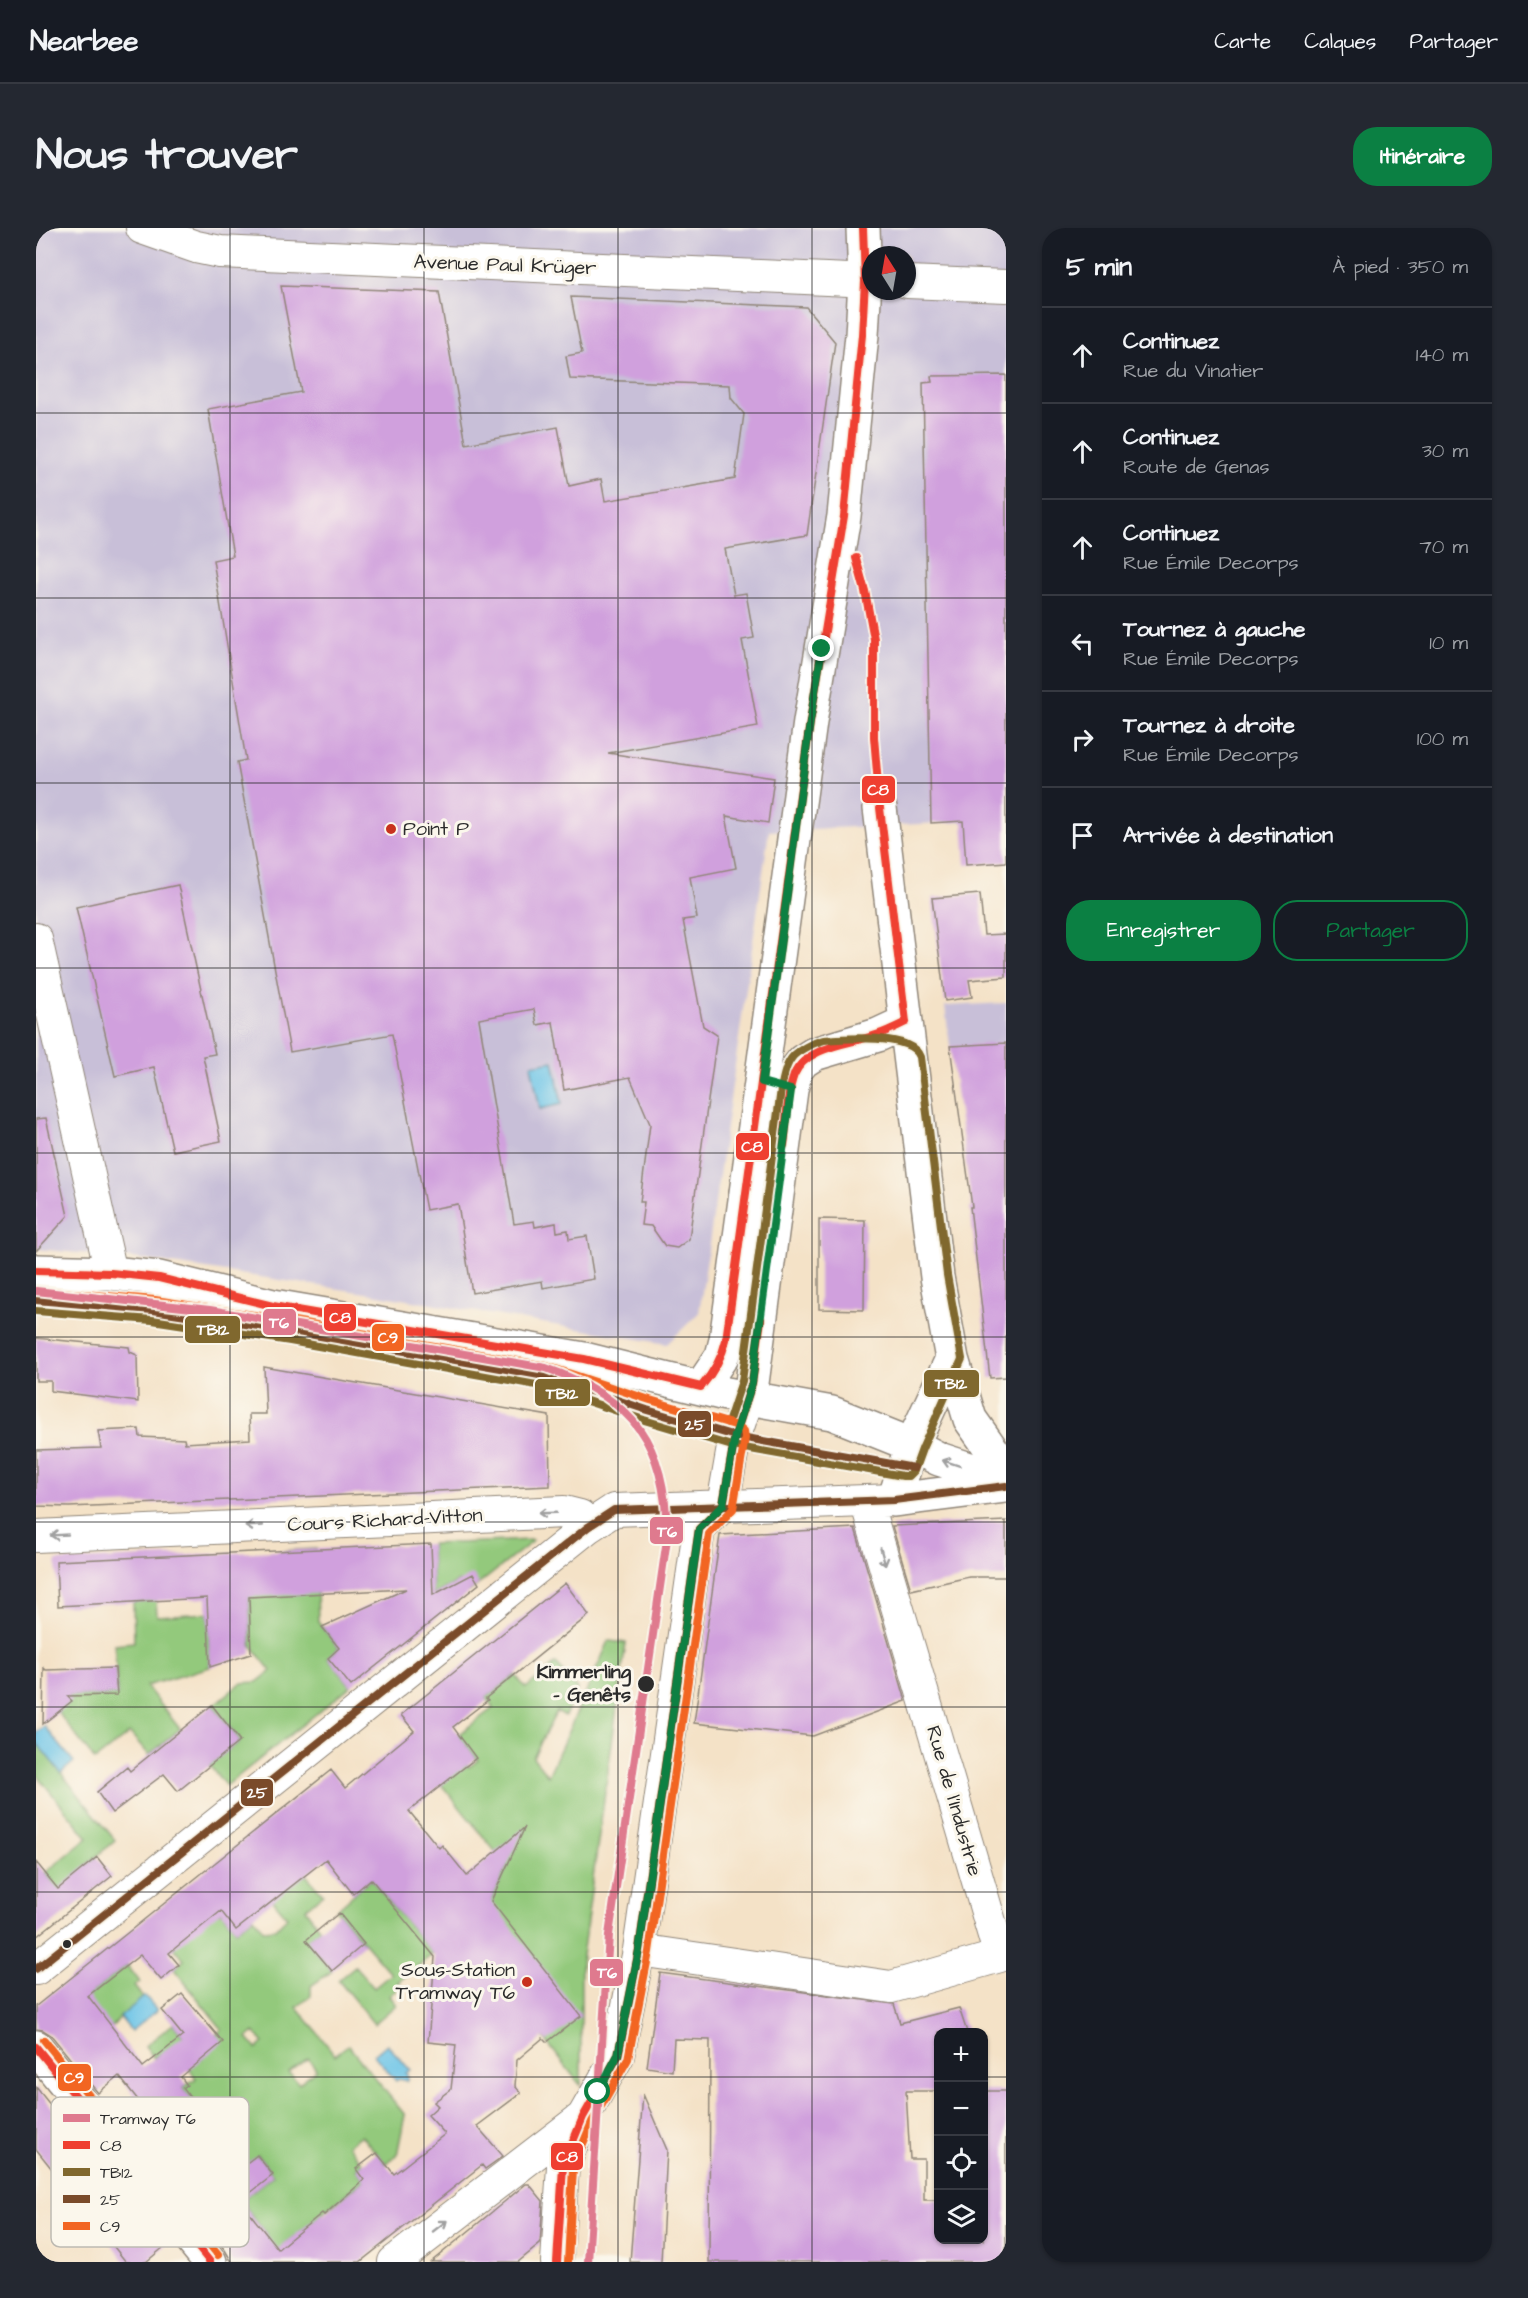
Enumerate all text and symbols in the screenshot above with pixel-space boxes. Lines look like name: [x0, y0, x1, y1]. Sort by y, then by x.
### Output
text: Nearbee: [30, 22, 138, 61]
text: Carte: [1214, 27, 1271, 56]
text: Calques: [1304, 27, 1376, 56]
text: Partager: [1409, 27, 1498, 56]
text: Nous trouver: [36, 127, 298, 185]
button: Itinéraire: [1353, 127, 1492, 186]
north arrow: [862, 246, 916, 300]
street label: Avenue Paul Krüger: [413, 248, 597, 283]
text: 5 min: [1066, 249, 1132, 285]
text: À pied · 350 m: [1333, 253, 1468, 281]
text: Continuez: [1123, 326, 1219, 357]
icon: ahead: [1066, 339, 1099, 372]
text: 140 m: [1416, 341, 1468, 369]
text: Rue du Vinatier: [1123, 357, 1263, 385]
text: Continuez: [1123, 422, 1219, 453]
icon: ahead: [1066, 435, 1099, 468]
text: 30 m: [1422, 437, 1468, 465]
text: Route de Genas: [1123, 453, 1270, 481]
text: Continuez: [1123, 518, 1219, 549]
icon: ahead: [1066, 531, 1099, 564]
text: 70 m: [1420, 533, 1468, 561]
text: Rue Émile Decorps: [1123, 549, 1299, 577]
text: Tournez à gauche: [1123, 614, 1305, 645]
icon: left: [1066, 627, 1099, 660]
text: 10 m: [1429, 629, 1468, 657]
route end: [808, 635, 834, 661]
text: Rue Émile Decorps: [1123, 645, 1299, 673]
text: Tournez à droite: [1123, 710, 1295, 741]
icon: right: [1066, 723, 1099, 756]
text: 100 m: [1417, 725, 1468, 753]
text: Rue Émile Decorps: [1123, 741, 1299, 769]
line badge: C8: [861, 775, 896, 804]
text: C8: [867, 779, 889, 801]
place label: Point P: [403, 815, 469, 843]
icon: arrive: [1066, 819, 1099, 852]
text: Arrivée à destination: [1123, 820, 1333, 851]
marker: Point P: [384, 822, 398, 836]
button: Enregistrer: [1066, 900, 1261, 961]
button: Partager: [1273, 900, 1468, 961]
line badge: C8: [735, 1132, 770, 1161]
text: C8: [741, 1136, 763, 1158]
line badge: C8: [323, 1303, 357, 1332]
text: C8: [329, 1307, 351, 1329]
line badge: T6: [262, 1308, 297, 1336]
text: T6: [268, 1312, 289, 1334]
line badge: TB12: [184, 1315, 241, 1344]
text: TB12: [196, 1319, 230, 1341]
line badge: C9: [371, 1323, 405, 1352]
text: C9: [378, 1327, 398, 1349]
line badge: TB12: [923, 1369, 980, 1398]
text: TB12: [934, 1373, 968, 1395]
line badge: TB12: [534, 1378, 591, 1407]
text: TB12: [545, 1383, 579, 1405]
line badge: 25: [677, 1410, 712, 1438]
text: 25: [684, 1414, 706, 1436]
one-way arrow: [941, 1457, 960, 1468]
street label: Cours Richard-Vitton: [287, 1501, 483, 1539]
one-way arrow: [538, 1507, 558, 1519]
line badge: T6: [649, 1516, 684, 1545]
one-way arrow: [244, 1520, 264, 1531]
text: T6: [656, 1521, 677, 1543]
one-way arrow: [50, 1529, 70, 1540]
one-way arrow: [878, 1547, 889, 1566]
place label: Kimmerling - Genêts: [536, 1658, 632, 1709]
marker: Kimmerling - Genêts: [636, 1674, 656, 1694]
street label: Rue de l'Industrie: [919, 1723, 989, 1880]
line badge: 25: [240, 1778, 274, 1807]
text: 25: [246, 1782, 268, 1804]
unlabelled marker: [61, 1938, 73, 1950]
place label: Sous-Station Tramway T6: [395, 1956, 515, 2008]
line badge: T6: [589, 1958, 624, 1987]
text: T6: [596, 1962, 617, 1984]
marker: Sous-Station Tramway T6: [520, 1975, 534, 1989]
map controls: [934, 2028, 988, 2244]
button: +: [934, 2028, 988, 2082]
line badge: C9: [57, 2063, 92, 2092]
text: C9: [64, 2067, 84, 2089]
route start: [584, 2078, 610, 2104]
button: −: [934, 2082, 988, 2136]
legend: [51, 2097, 249, 2247]
text: Tramway T6: [100, 2108, 196, 2131]
text: C8: [100, 2135, 122, 2157]
button: locate: [934, 2136, 988, 2190]
line badge: C8: [550, 2142, 584, 2171]
text: C8: [556, 2146, 578, 2168]
text: TB12: [100, 2162, 133, 2184]
text: 25: [100, 2189, 121, 2211]
button: layers: [934, 2190, 988, 2244]
text: C9: [100, 2216, 120, 2238]
one-way arrow: [432, 2220, 448, 2233]

